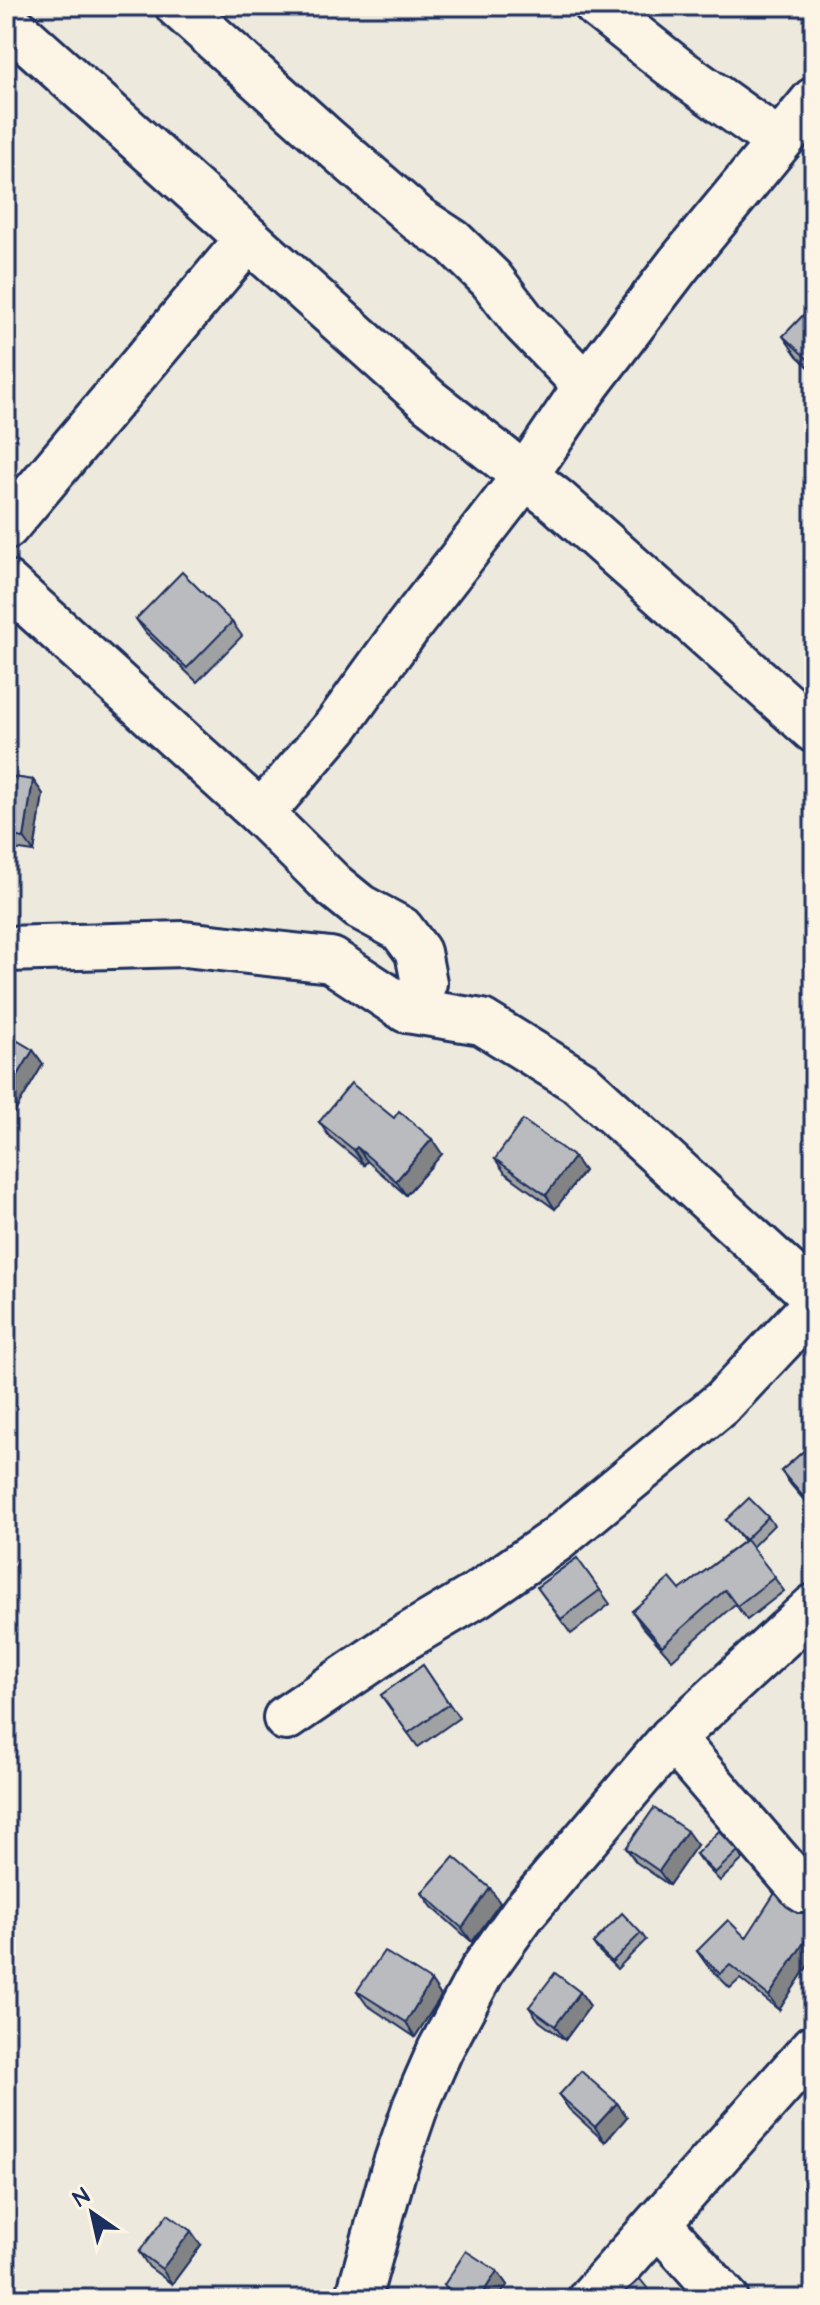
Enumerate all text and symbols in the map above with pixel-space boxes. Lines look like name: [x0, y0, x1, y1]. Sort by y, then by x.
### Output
north arrow: [52, 2173, 132, 2253]
text: N: [67, 2181, 96, 2214]

